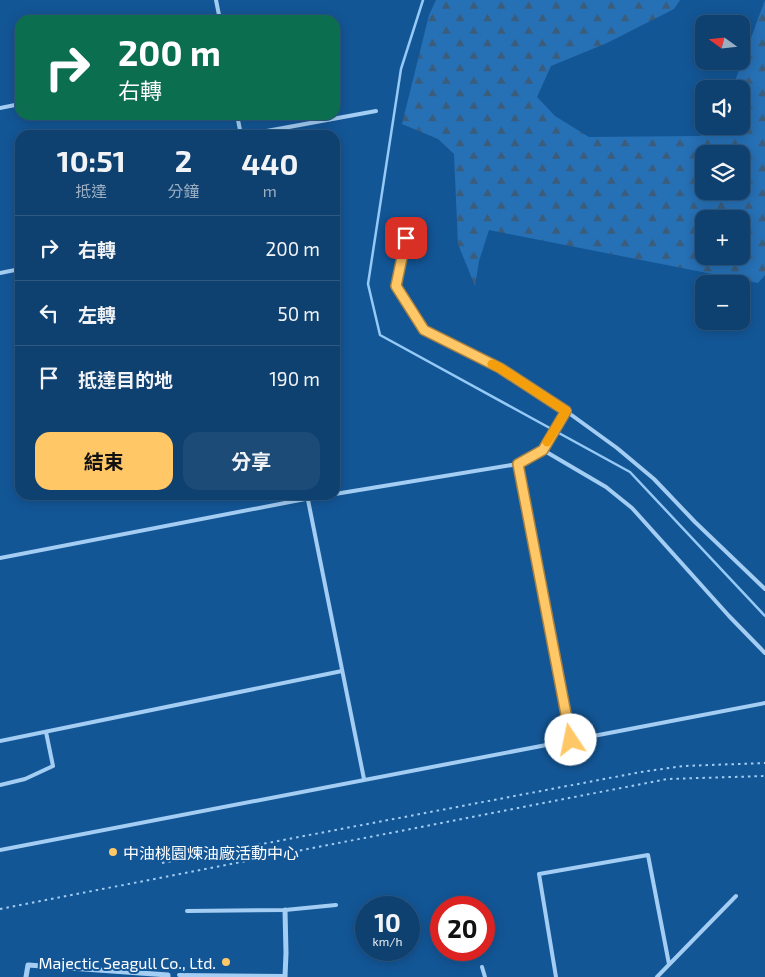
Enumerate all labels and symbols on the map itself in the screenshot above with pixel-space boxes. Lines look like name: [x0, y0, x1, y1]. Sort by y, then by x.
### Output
north arrow: [695, 15, 750, 70]
pin: [385, 217, 427, 259]
position arrow: [544, 713, 596, 765]
place label: 中油桃園煉油廠活動中心: [123, 843, 299, 862]
marker: 中油桃園煉油廠活動中心: [107, 846, 119, 858]
speed limit sign: 20: [430, 896, 495, 961]
place label: Majectic Seagull Co., Ltd.: [38, 953, 216, 973]
marker: Majectic Seagull Co., Ltd.: [220, 956, 232, 968]

